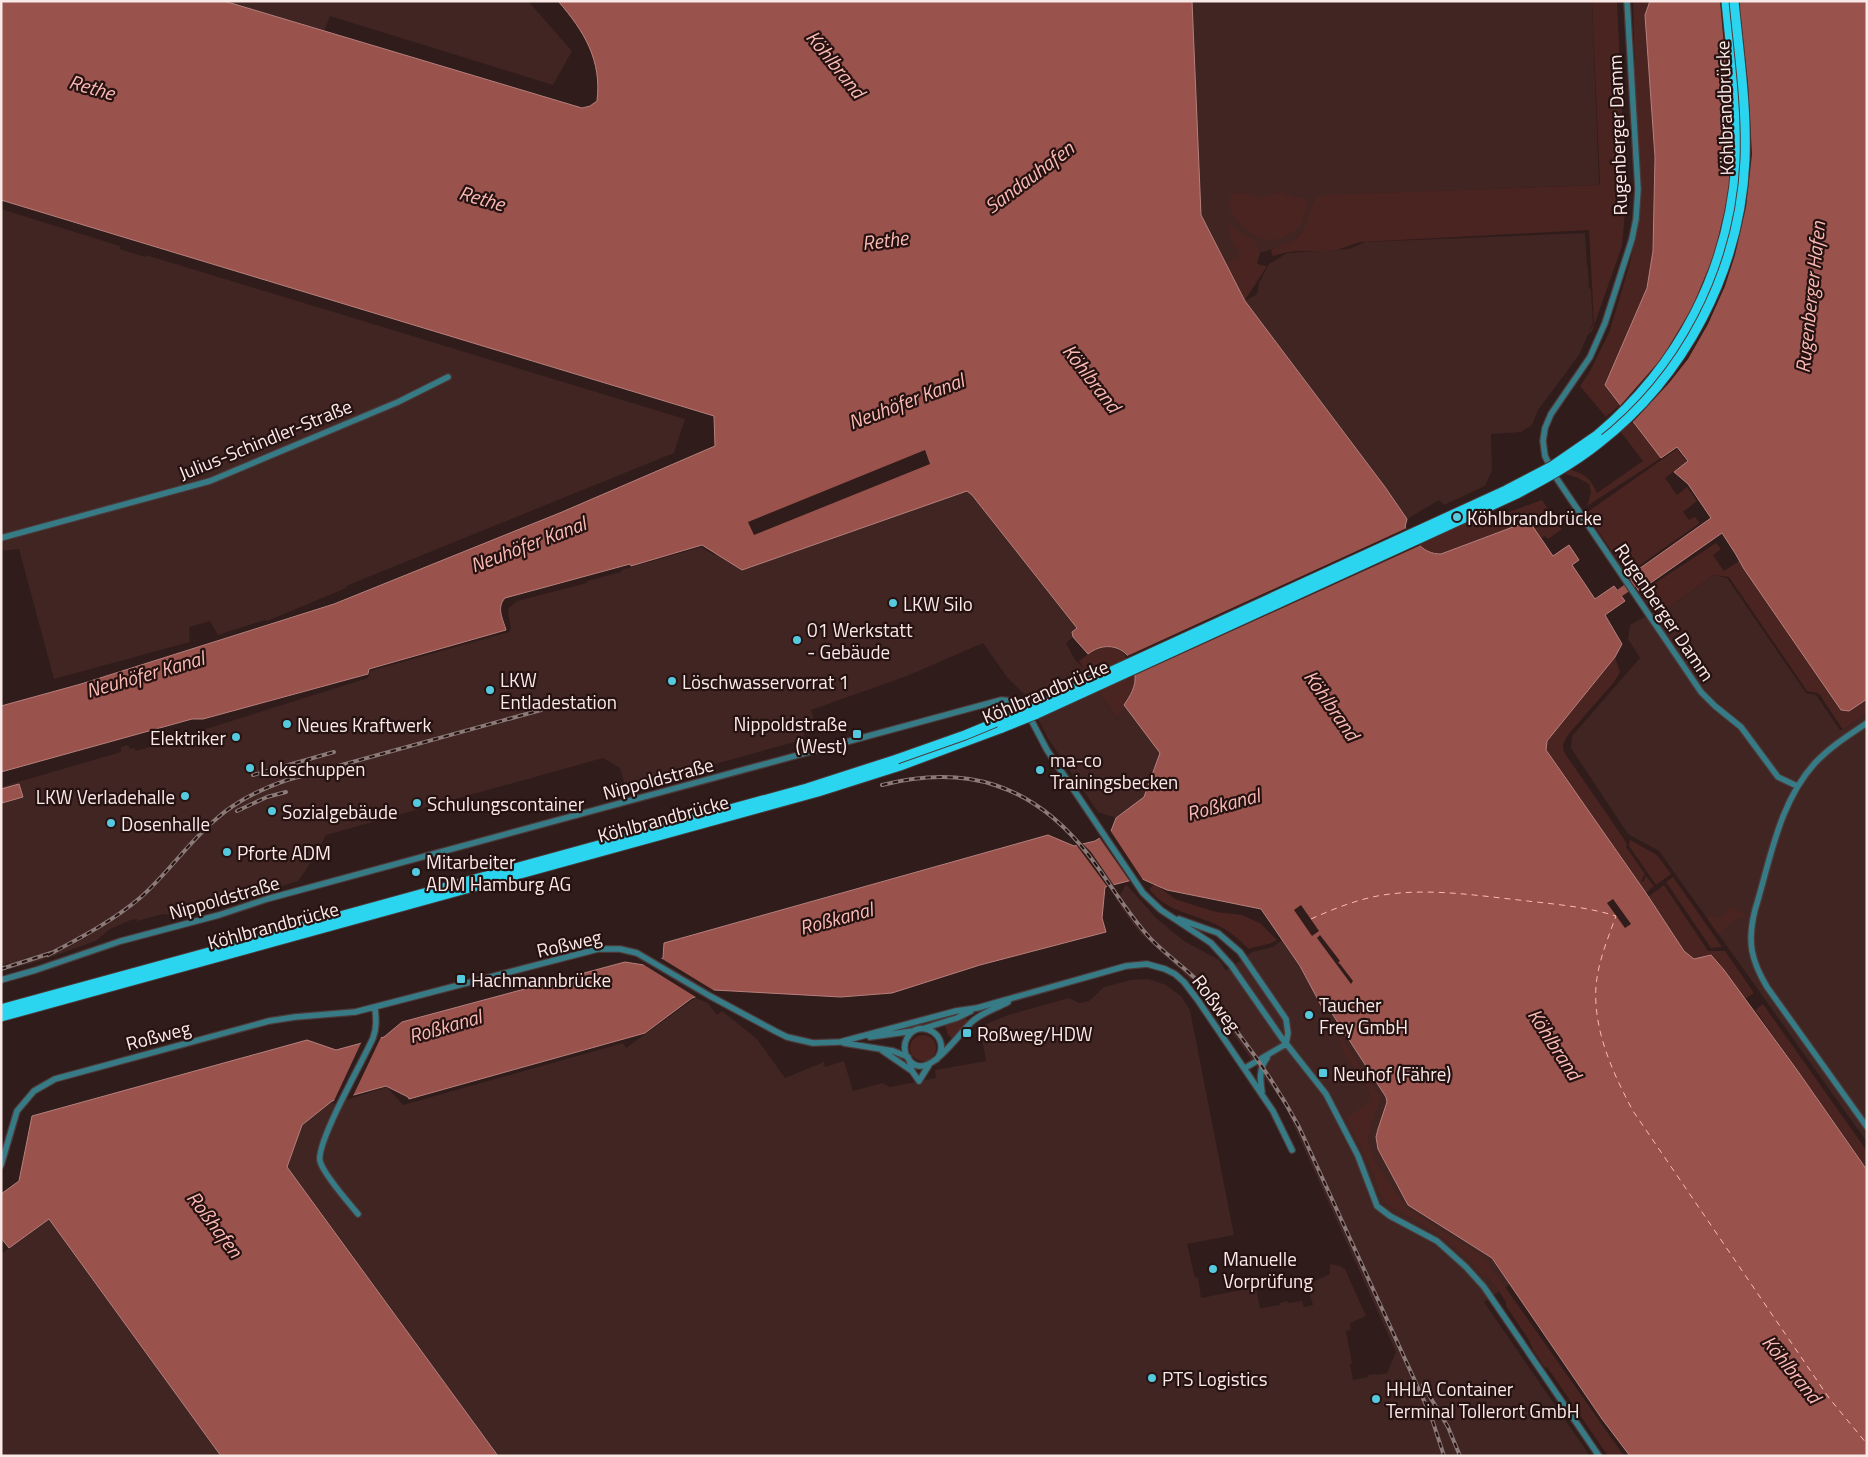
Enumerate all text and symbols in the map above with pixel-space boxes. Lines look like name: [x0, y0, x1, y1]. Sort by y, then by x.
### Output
water label: Köhlbrand: [799, 23, 875, 106]
street label: Köhlbrandbrücke: [1707, 40, 1741, 176]
street label: Rugenberger Damm: [1600, 54, 1634, 216]
water label: Rethe: [66, 66, 120, 109]
water label: Sandauhafen: [978, 132, 1081, 221]
water label: Rethe: [456, 177, 510, 220]
water label: Rugenberger Hafen: [1787, 219, 1833, 374]
water label: Rethe: [860, 222, 911, 258]
water label: Köhlbrand: [1055, 337, 1130, 421]
water label: Neuhöfer Kanal: [844, 364, 971, 437]
street label: Julius-Schindler-Straße: [174, 391, 356, 487]
place label: Köhlbrandbrücke: [1467, 503, 1602, 532]
water label: Neuhöfer Kanal: [466, 507, 593, 580]
marker: Köhlbrandbrücke: [1451, 511, 1463, 523]
street label: Rugenberger Damm: [1608, 537, 1722, 687]
place label: LKW Silo: [903, 589, 973, 618]
marker: LKW Silo: [887, 597, 899, 609]
place label: 01 Werkstatt - Gebäude: [807, 615, 913, 666]
marker: 01 Werkstatt - Gebäude: [791, 634, 803, 646]
water label: Neuhöfer Kanal: [82, 642, 210, 706]
street label: Köhlbrandbrücke: [977, 651, 1113, 731]
water label: Köhlbrand: [1296, 663, 1369, 748]
place label: LKW Entladestation: [500, 665, 617, 716]
place label: Löschwasservorrat 1: [682, 667, 849, 696]
marker: Löschwasservorrat 1: [666, 675, 678, 687]
marker: LKW Entladestation: [484, 684, 496, 696]
place label: Nippoldstraße (West): [733, 709, 847, 760]
place label: Neues Kraftwerk: [297, 710, 432, 739]
marker: Neues Kraftwerk: [281, 718, 293, 730]
place label: Elektriker: [150, 723, 226, 752]
marker: Nippoldstraße (West): [851, 728, 863, 740]
marker: Elektriker: [230, 731, 242, 743]
place label: ma-co Trainingsbecken: [1050, 745, 1178, 796]
street label: Nippoldstraße: [599, 749, 717, 807]
place label: Lokschuppen: [260, 754, 365, 783]
marker: Lokschuppen: [244, 762, 256, 774]
marker: ma-co Trainingsbecken: [1034, 764, 1046, 776]
water label: Roßkanal: [1183, 779, 1266, 829]
place label: LKW Verladehalle: [36, 782, 175, 811]
street label: Köhlbrandbrücke: [594, 787, 732, 849]
place label: Schulungscontainer: [427, 789, 585, 818]
marker: LKW Verladehalle: [179, 790, 191, 802]
place label: Sozialgebäude: [282, 797, 398, 826]
marker: Schulungscontainer: [411, 797, 423, 809]
marker: Sozialgebäude: [266, 805, 278, 817]
place label: Dosenhalle: [121, 809, 210, 838]
marker: Dosenhalle: [105, 817, 117, 829]
place label: Pforte ADM: [237, 838, 331, 867]
marker: Pforte ADM: [221, 846, 233, 858]
place label: Mitarbeiter ADM Hamburg AG: [426, 847, 571, 898]
marker: Mitarbeiter ADM Hamburg AG: [410, 866, 422, 878]
street label: Nippoldstraße: [165, 867, 283, 927]
water label: Roßkanal: [796, 893, 879, 943]
street label: Köhlbrandbrücke: [204, 894, 342, 956]
street label: Roßweg: [534, 921, 605, 965]
place label: Hachmannbrücke: [471, 965, 611, 994]
street label: Roßweg: [1186, 968, 1249, 1038]
marker: Hachmannbrücke: [455, 973, 467, 985]
place label: Taucher Frey GmbH: [1319, 990, 1408, 1041]
water label: Roßkanal: [405, 1000, 488, 1051]
water label: Köhlbrand: [1520, 1002, 1591, 1088]
marker: Taucher Frey GmbH: [1303, 1009, 1315, 1021]
street label: Roßweg: [122, 1012, 194, 1058]
place label: Roßweg/HDW: [977, 1019, 1093, 1048]
marker: Roßweg/HDW: [961, 1027, 973, 1039]
place label: Neuhof (Fähre): [1333, 1059, 1451, 1088]
marker: Neuhof (Fähre): [1317, 1067, 1329, 1079]
water label: Roßhafen: [179, 1184, 251, 1265]
place label: Manuelle Vorprüfung: [1223, 1244, 1313, 1295]
marker: Manuelle Vorprüfung: [1207, 1263, 1219, 1275]
water label: Köhlbrand: [1755, 1328, 1831, 1411]
place label: PTS Logistics: [1162, 1364, 1268, 1393]
marker: PTS Logistics: [1146, 1372, 1158, 1384]
place label: HHLA Container Terminal Tollerort GmbH: [1386, 1374, 1580, 1425]
marker: HHLA Container Terminal Tollerort GmbH: [1370, 1393, 1382, 1405]

